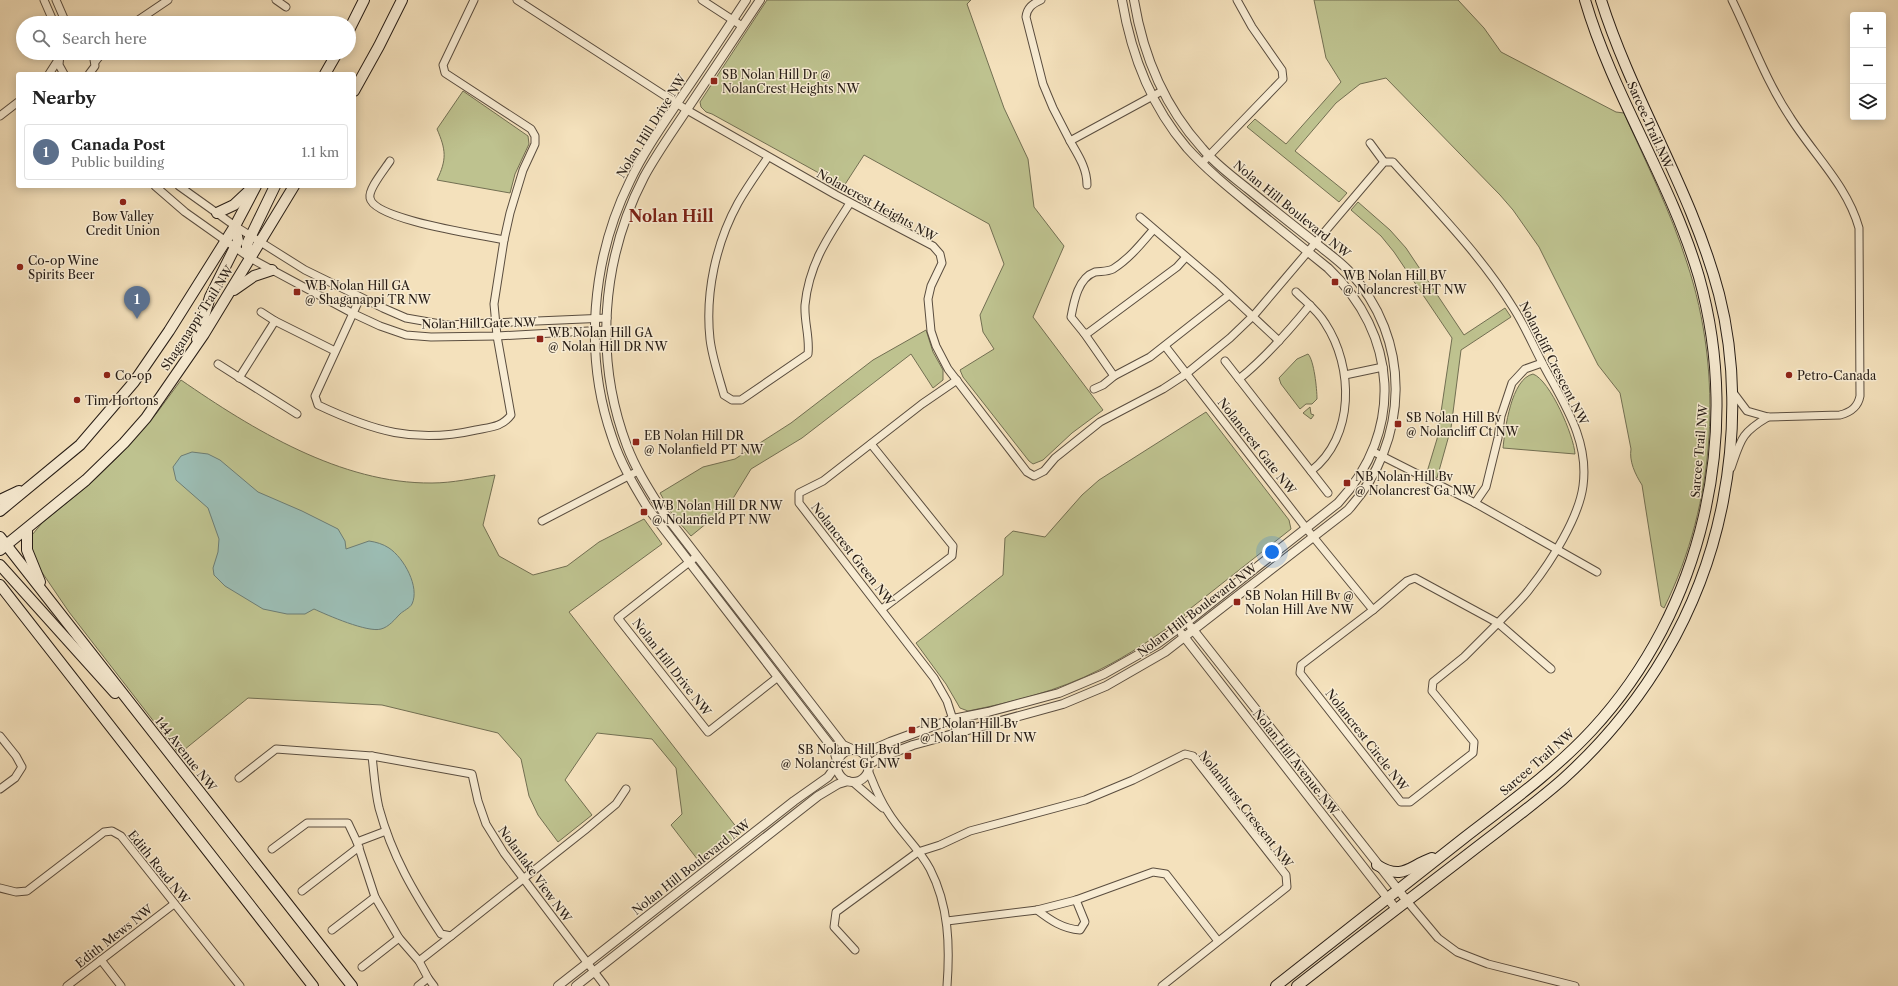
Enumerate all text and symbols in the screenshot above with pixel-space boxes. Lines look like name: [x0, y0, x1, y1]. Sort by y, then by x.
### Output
map controls: [1850, 12, 1886, 120]
button: +: [1850, 12, 1886, 48]
search box: [16, 16, 356, 60]
icon: search: [30, 27, 52, 49]
text: Search here: [62, 29, 147, 48]
button: −: [1850, 48, 1886, 84]
place label: SB Nolan Hill Dr @ NolanCrest Heights NW: [722, 67, 861, 96]
street label: Nolan Hill Drive NW: [613, 71, 689, 181]
marker: SB Nolan Hill Dr @ NolanCrest Heights NW: [709, 76, 719, 86]
street label: Sarcee Trail NW: [1624, 79, 1676, 172]
button: layers: [1850, 84, 1886, 120]
text: Nearby: [32, 88, 96, 108]
text: Canada Post: [71, 135, 165, 154]
text: 1: [43, 144, 49, 160]
text: 1.1 km: [302, 144, 339, 160]
text: Public building: [71, 154, 164, 170]
street label: Nolan Hill Boulevard NW: [1231, 157, 1354, 261]
street label: Nolancrest Heights NW: [814, 166, 940, 245]
marker: Bow Valley Credit Union: [118, 197, 128, 207]
district label: Nolan Hill: [628, 206, 714, 226]
place label: Bow Valley Credit Union: [86, 209, 161, 238]
place label: Co-op Wine Spirits Beer: [28, 253, 99, 282]
marker: Co-op Wine Spirits Beer: [15, 262, 25, 272]
street label: Shaganappi Trail NW: [158, 262, 237, 373]
place label: WB Nolan Hill BV @ Nolancrest HT NW: [1342, 268, 1468, 297]
marker: WB Nolan Hill BV @ Nolancrest HT NW: [1330, 277, 1340, 287]
place label: WB Nolan Hill GA @ Shaganappi TR NW: [304, 278, 432, 307]
pin: 1: [124, 286, 150, 319]
marker: WB Nolan Hill GA @ Shaganappi TR NW: [292, 287, 302, 297]
street label: Nolancliff Crescent NW: [1516, 299, 1592, 428]
street label: Nolan Hill Gate NW: [421, 314, 537, 332]
place label: WB Nolan Hill GA @ Nolan Hill DR NW: [547, 325, 668, 354]
marker: WB Nolan Hill GA @ Nolan Hill DR NW: [535, 334, 545, 344]
place label: Co-op: [115, 368, 152, 383]
place label: Petro-Canada: [1797, 368, 1877, 383]
marker: Co-op: [102, 370, 112, 380]
marker: Petro-Canada: [1784, 370, 1794, 380]
place label: Tim Hortons: [85, 393, 159, 408]
marker: Tim Hortons: [72, 395, 82, 405]
street label: Nolancrest Gate NW: [1215, 395, 1300, 498]
street label: Sarcee Trail NW: [1687, 403, 1711, 498]
place label: SB Nolan Hill Bv @ Nolancliff Ct NW: [1406, 410, 1520, 439]
marker: SB Nolan Hill Bv @ Nolancliff Ct NW: [1393, 419, 1403, 429]
place label: EB Nolan Hill DR @ Nolanfield PT NW: [644, 428, 764, 457]
marker: EB Nolan Hill DR @ Nolanfield PT NW: [631, 437, 641, 447]
place label: NB Nolan Hill Bv @ Nolancrest Ga NW: [1355, 469, 1476, 498]
marker: NB Nolan Hill Bv @ Nolancrest Ga NW: [1342, 478, 1352, 488]
place label: WB Nolan Hill DR NW @ Nolanfield PT NW: [651, 498, 784, 527]
street label: Nolancrest Green NW: [808, 499, 898, 609]
marker: WB Nolan Hill DR NW @ Nolanfield PT NW: [639, 507, 649, 517]
your location: [1262, 542, 1282, 562]
street label: Nolan Hill Boulevard NW: [1134, 560, 1260, 660]
place label: SB Nolan Hill Bv @ Nolan Hill Ave NW: [1245, 588, 1354, 617]
marker: SB Nolan Hill Bv @ Nolan Hill Ave NW: [1232, 597, 1242, 607]
street label: Nolan Hill Drive NW: [629, 615, 715, 719]
street label: Nolancrest Circle NW: [1322, 686, 1412, 795]
street label: Nolan Hill Avenue NW: [1250, 706, 1343, 819]
street label: 144 Avenue NW: [152, 714, 220, 795]
place label: NB Nolan Hill Bv @ Nolan Hill Dr NW: [920, 716, 1037, 745]
marker: NB Nolan Hill Bv @ Nolan Hill Dr NW: [907, 725, 917, 735]
street label: Sarcee Trail NW: [1497, 725, 1578, 799]
place label: SB Nolan Hill Bvd @ Nolancrest Gr NW: [781, 742, 901, 771]
street label: Nolanhurst Crescent NW: [1196, 748, 1297, 871]
marker: SB Nolan Hill Bvd @ Nolancrest Gr NW: [903, 751, 913, 761]
street label: Nolan Hill Boulevard NW: [629, 816, 754, 918]
street label: Nolanlake View NW: [495, 823, 575, 926]
street label: Edith Road NW: [125, 827, 194, 907]
street label: Edith Mews NW: [72, 901, 156, 971]

